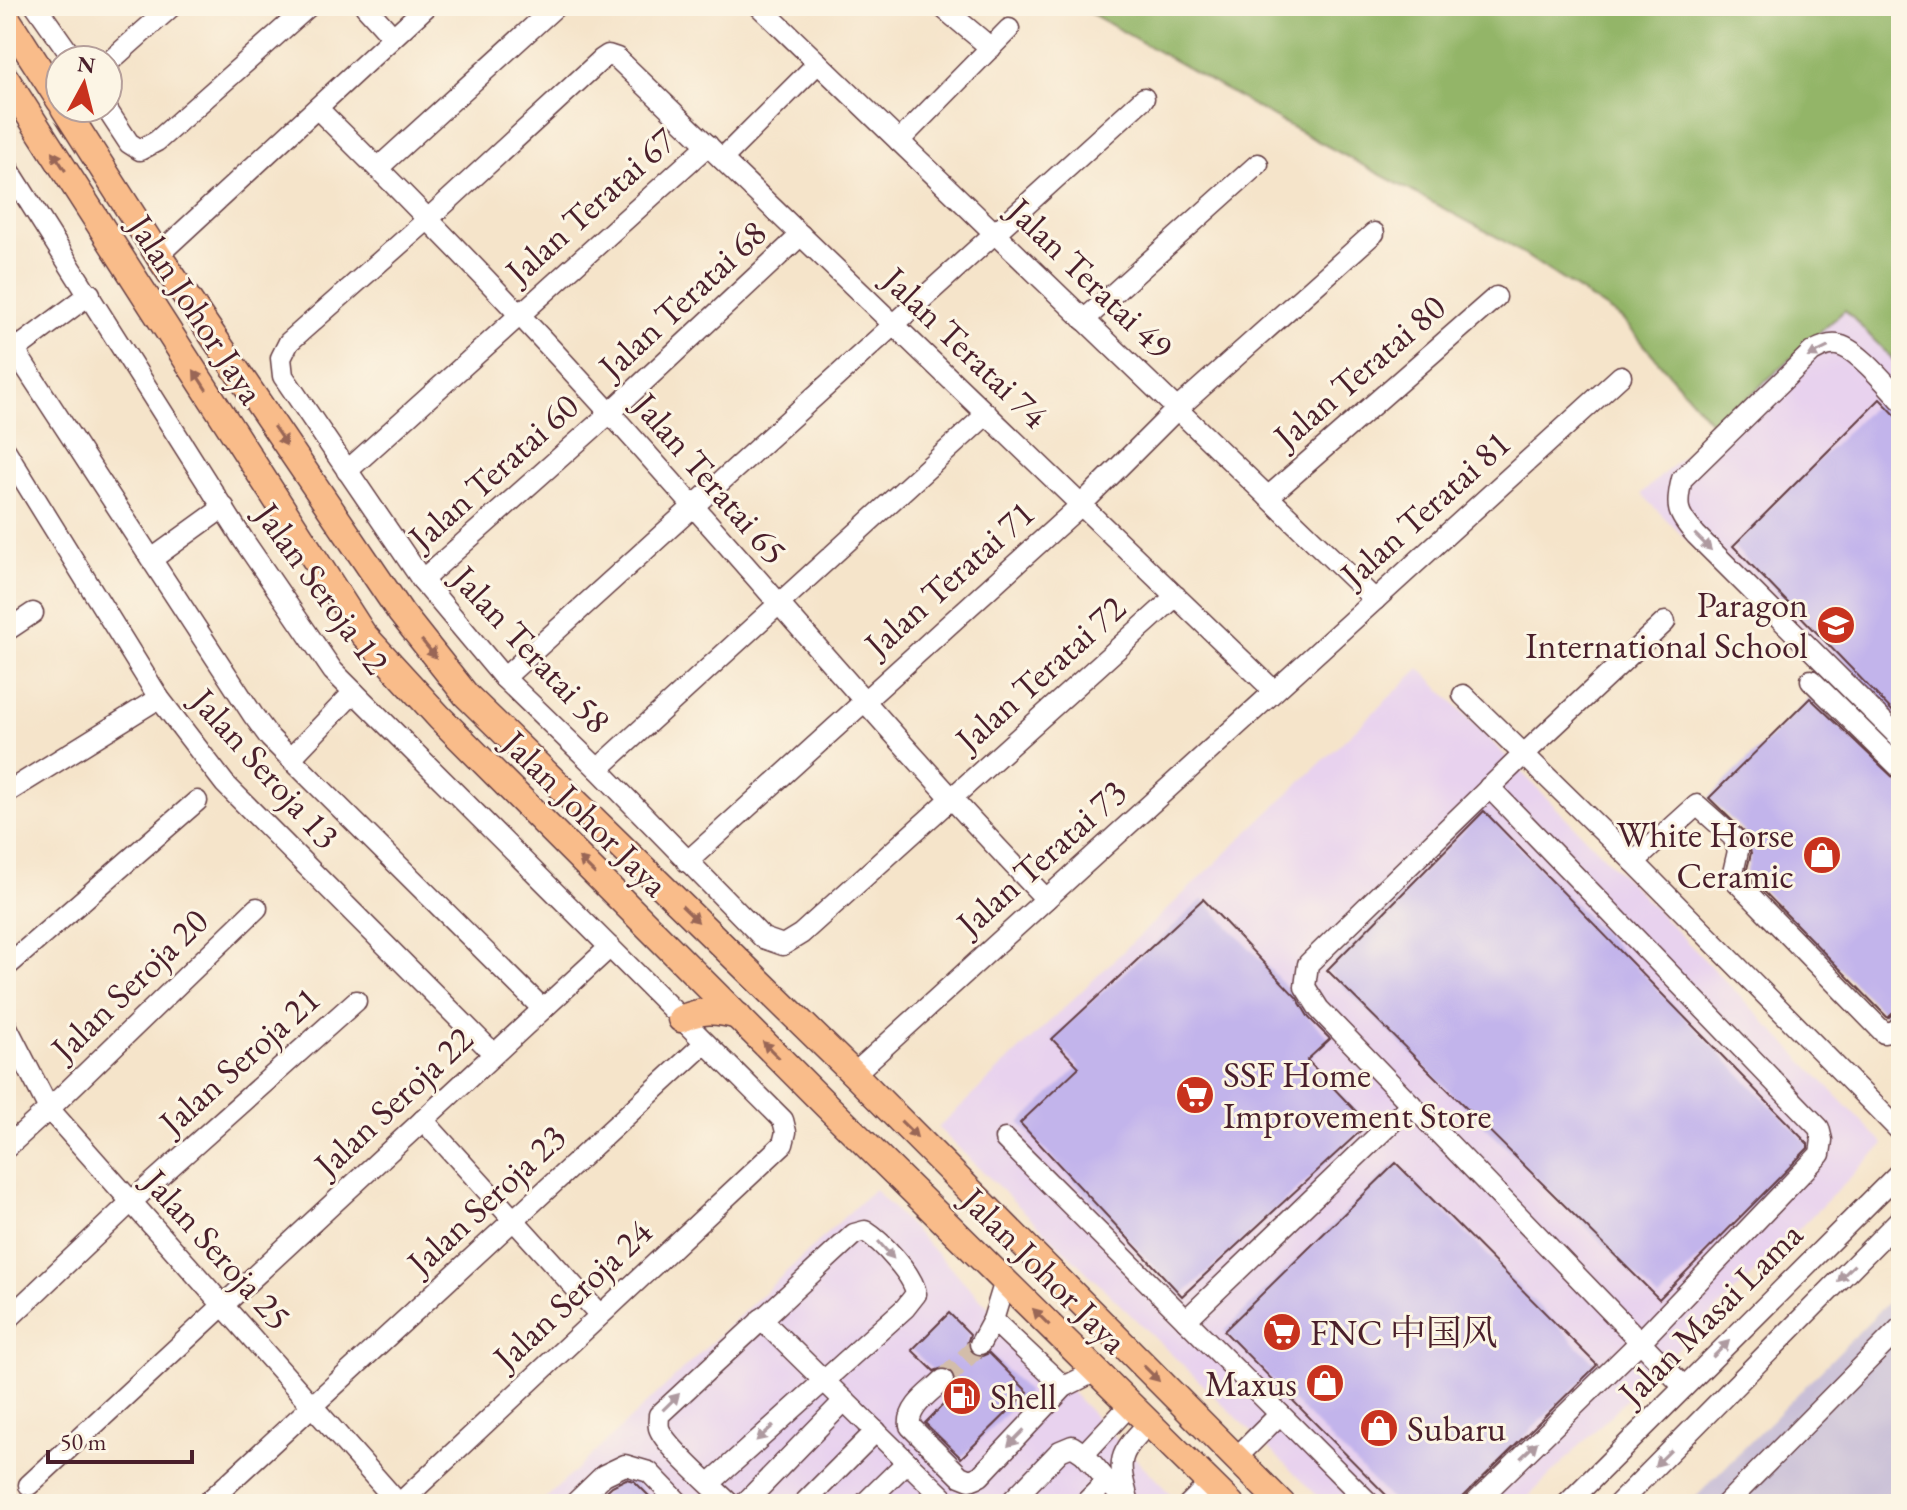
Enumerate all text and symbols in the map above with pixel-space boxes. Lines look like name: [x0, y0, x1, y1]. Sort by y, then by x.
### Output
north arrow: [44, 44, 124, 124]
text: N: [76, 49, 97, 80]
street label: Jalan Teratai 67: [493, 116, 686, 296]
one-way arrow: [51, 151, 66, 172]
street label: Jalan Teratai 49: [996, 185, 1184, 369]
street label: Jalan Johor Jaya: [116, 203, 276, 413]
street label: Jalan Teratai 68: [586, 210, 776, 391]
street label: Jalan Teratai 74: [871, 254, 1059, 439]
street label: Jalan Teratai 80: [1261, 284, 1455, 461]
one-way arrow: [1807, 344, 1829, 358]
one-way arrow: [193, 369, 207, 391]
street label: Jalan Teratai 65: [621, 380, 798, 574]
street label: Jalan Teratai 60: [396, 383, 588, 562]
street label: Jalan Teratai 81: [1328, 420, 1520, 599]
one-way arrow: [273, 425, 288, 446]
street label: Jalan Teratai 71: [852, 490, 1044, 669]
street label: Jalan Seroja 12: [243, 491, 401, 683]
one-way arrow: [1693, 532, 1712, 551]
street label: Jalan Teratai 58: [440, 553, 621, 743]
place label: Paragon International School: [1525, 581, 1808, 669]
street label: Jalan Teratai 72: [943, 585, 1135, 764]
school or university icon: Paragon International School: [1815, 604, 1857, 646]
one-way arrow: [421, 639, 437, 659]
street label: Jalan Seroja 13: [179, 676, 350, 859]
street label: Jalan Johor Jaya: [490, 718, 679, 907]
street label: Jalan Teratai 73: [944, 769, 1136, 948]
place label: White Horse Ceramic: [1616, 811, 1794, 899]
shop icon: White Horse Ceramic: [1801, 834, 1843, 876]
one-way arrow: [579, 857, 597, 876]
street label: Jalan Seroja 20: [39, 898, 218, 1073]
one-way arrow: [680, 904, 699, 923]
street label: Jalan Seroja 21: [147, 976, 330, 1147]
street label: Jalan Seroja 22: [302, 1016, 483, 1189]
one-way arrow: [762, 1041, 781, 1060]
place label: SSF Home Improvement Store: [1223, 1051, 1492, 1139]
supermarket icon: SSF Home Improvement Store: [1174, 1074, 1216, 1116]
street label: Jalan Seroja 23: [395, 1114, 576, 1287]
one-way arrow: [899, 1119, 918, 1138]
street label: Jalan Seroja 25: [131, 1157, 302, 1340]
street label: Jalan Johor Jaya: [949, 1175, 1138, 1364]
street label: Jalan Seroja 24: [481, 1208, 662, 1382]
street label: Jalan Masai Lama: [1606, 1211, 1813, 1418]
one-way arrow: [877, 1240, 894, 1260]
one-way arrow: [1837, 1263, 1856, 1282]
one-way arrow: [1032, 1308, 1051, 1326]
place label: FNC 中国风: [1310, 1309, 1498, 1356]
supermarket icon: FNC 中国风: [1261, 1311, 1303, 1353]
one-way arrow: [1711, 1340, 1730, 1359]
place label: Maxus: [1205, 1360, 1297, 1407]
shop icon: Maxus: [1304, 1362, 1346, 1404]
one-way arrow: [1142, 1363, 1160, 1382]
place label: Shell: [990, 1373, 1057, 1420]
fuel station icon: Shell: [941, 1375, 983, 1417]
one-way arrow: [661, 1393, 680, 1412]
place label: Subaru: [1407, 1405, 1506, 1452]
shop icon: Subaru: [1358, 1407, 1400, 1449]
scale bar: [48, 1414, 192, 1464]
one-way arrow: [756, 1423, 775, 1441]
text: 50 m: [60, 1426, 107, 1457]
one-way arrow: [1007, 1428, 1026, 1447]
one-way arrow: [1519, 1441, 1538, 1459]
one-way arrow: [1655, 1448, 1673, 1467]

